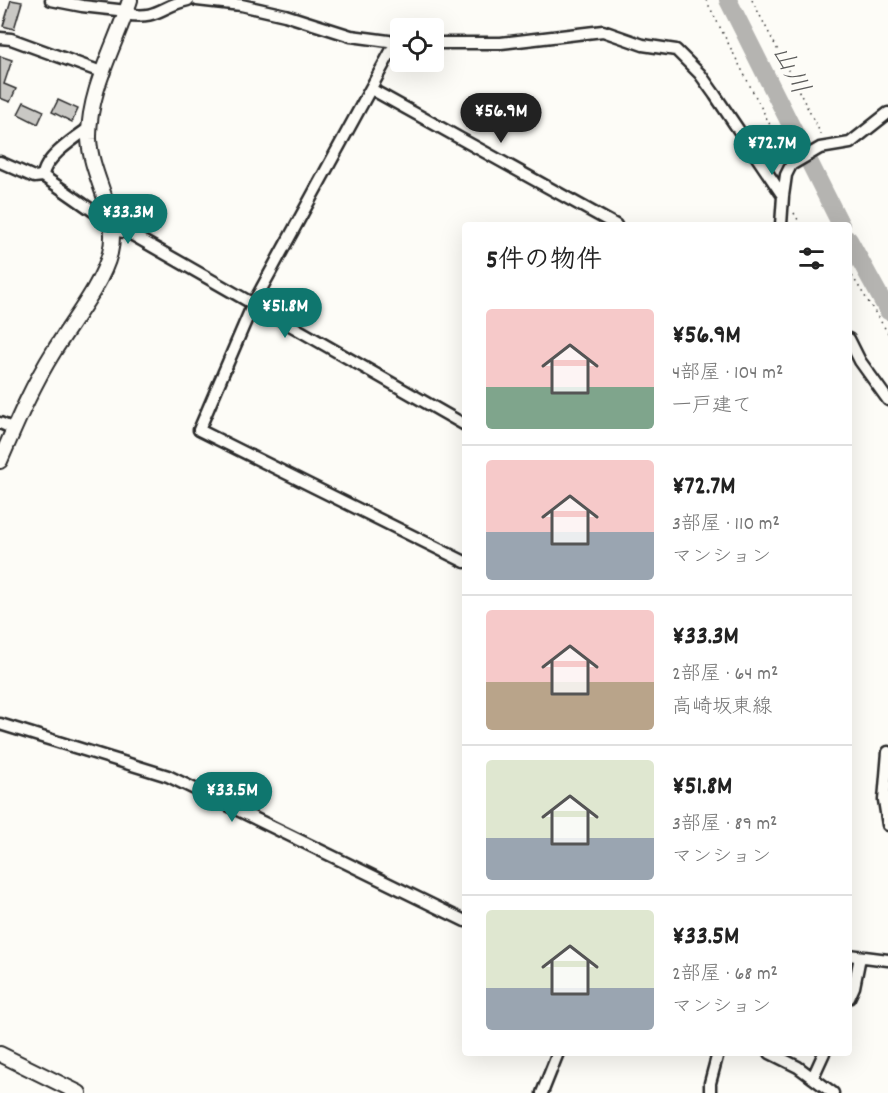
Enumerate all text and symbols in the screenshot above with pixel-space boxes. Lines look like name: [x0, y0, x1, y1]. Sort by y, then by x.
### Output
map controls: [390, 18, 444, 72]
button: locate: [390, 18, 444, 72]
water label: 山川: [761, 39, 817, 102]
pin: ¥56.9M: [452, 93, 550, 144]
text: ¥56.9M: [475, 98, 527, 126]
pin: ¥72.7M: [723, 125, 821, 176]
text: ¥72.7M: [748, 130, 796, 158]
pin: ¥33.3M: [79, 194, 177, 245]
text: ¥33.3M: [102, 199, 154, 227]
icon: filters: [795, 242, 828, 275]
text: 5件の物件: [486, 243, 602, 280]
pin: ¥51.8M: [236, 288, 334, 339]
text: ¥51.8M: [262, 293, 308, 321]
text: ¥56.9M: [672, 318, 741, 355]
icon: home: [534, 333, 606, 405]
text: 4部屋 · 104 m²: [672, 360, 783, 388]
text: 一戸建て: [672, 393, 752, 421]
text: ¥72.7M: [672, 469, 735, 506]
icon: home: [534, 484, 606, 556]
text: 3部屋 · 110 m²: [672, 511, 780, 539]
text: マンション: [672, 544, 771, 572]
text: ¥33.3M: [672, 619, 739, 656]
icon: home: [534, 634, 606, 706]
text: 2部屋 · 64 m²: [672, 661, 778, 689]
text: 高崎坂東線: [672, 694, 772, 722]
text: ¥51.8M: [672, 769, 732, 806]
pin: ¥33.5M: [183, 772, 281, 823]
text: ¥33.5M: [206, 777, 258, 805]
icon: home: [534, 784, 606, 856]
text: 3部屋 · 89 m²: [672, 811, 777, 839]
text: マンション: [672, 844, 771, 872]
text: ¥33.5M: [672, 919, 739, 956]
icon: home: [534, 934, 606, 1006]
text: 2部屋 · 68 m²: [672, 961, 778, 989]
text: マンション: [672, 994, 771, 1022]

